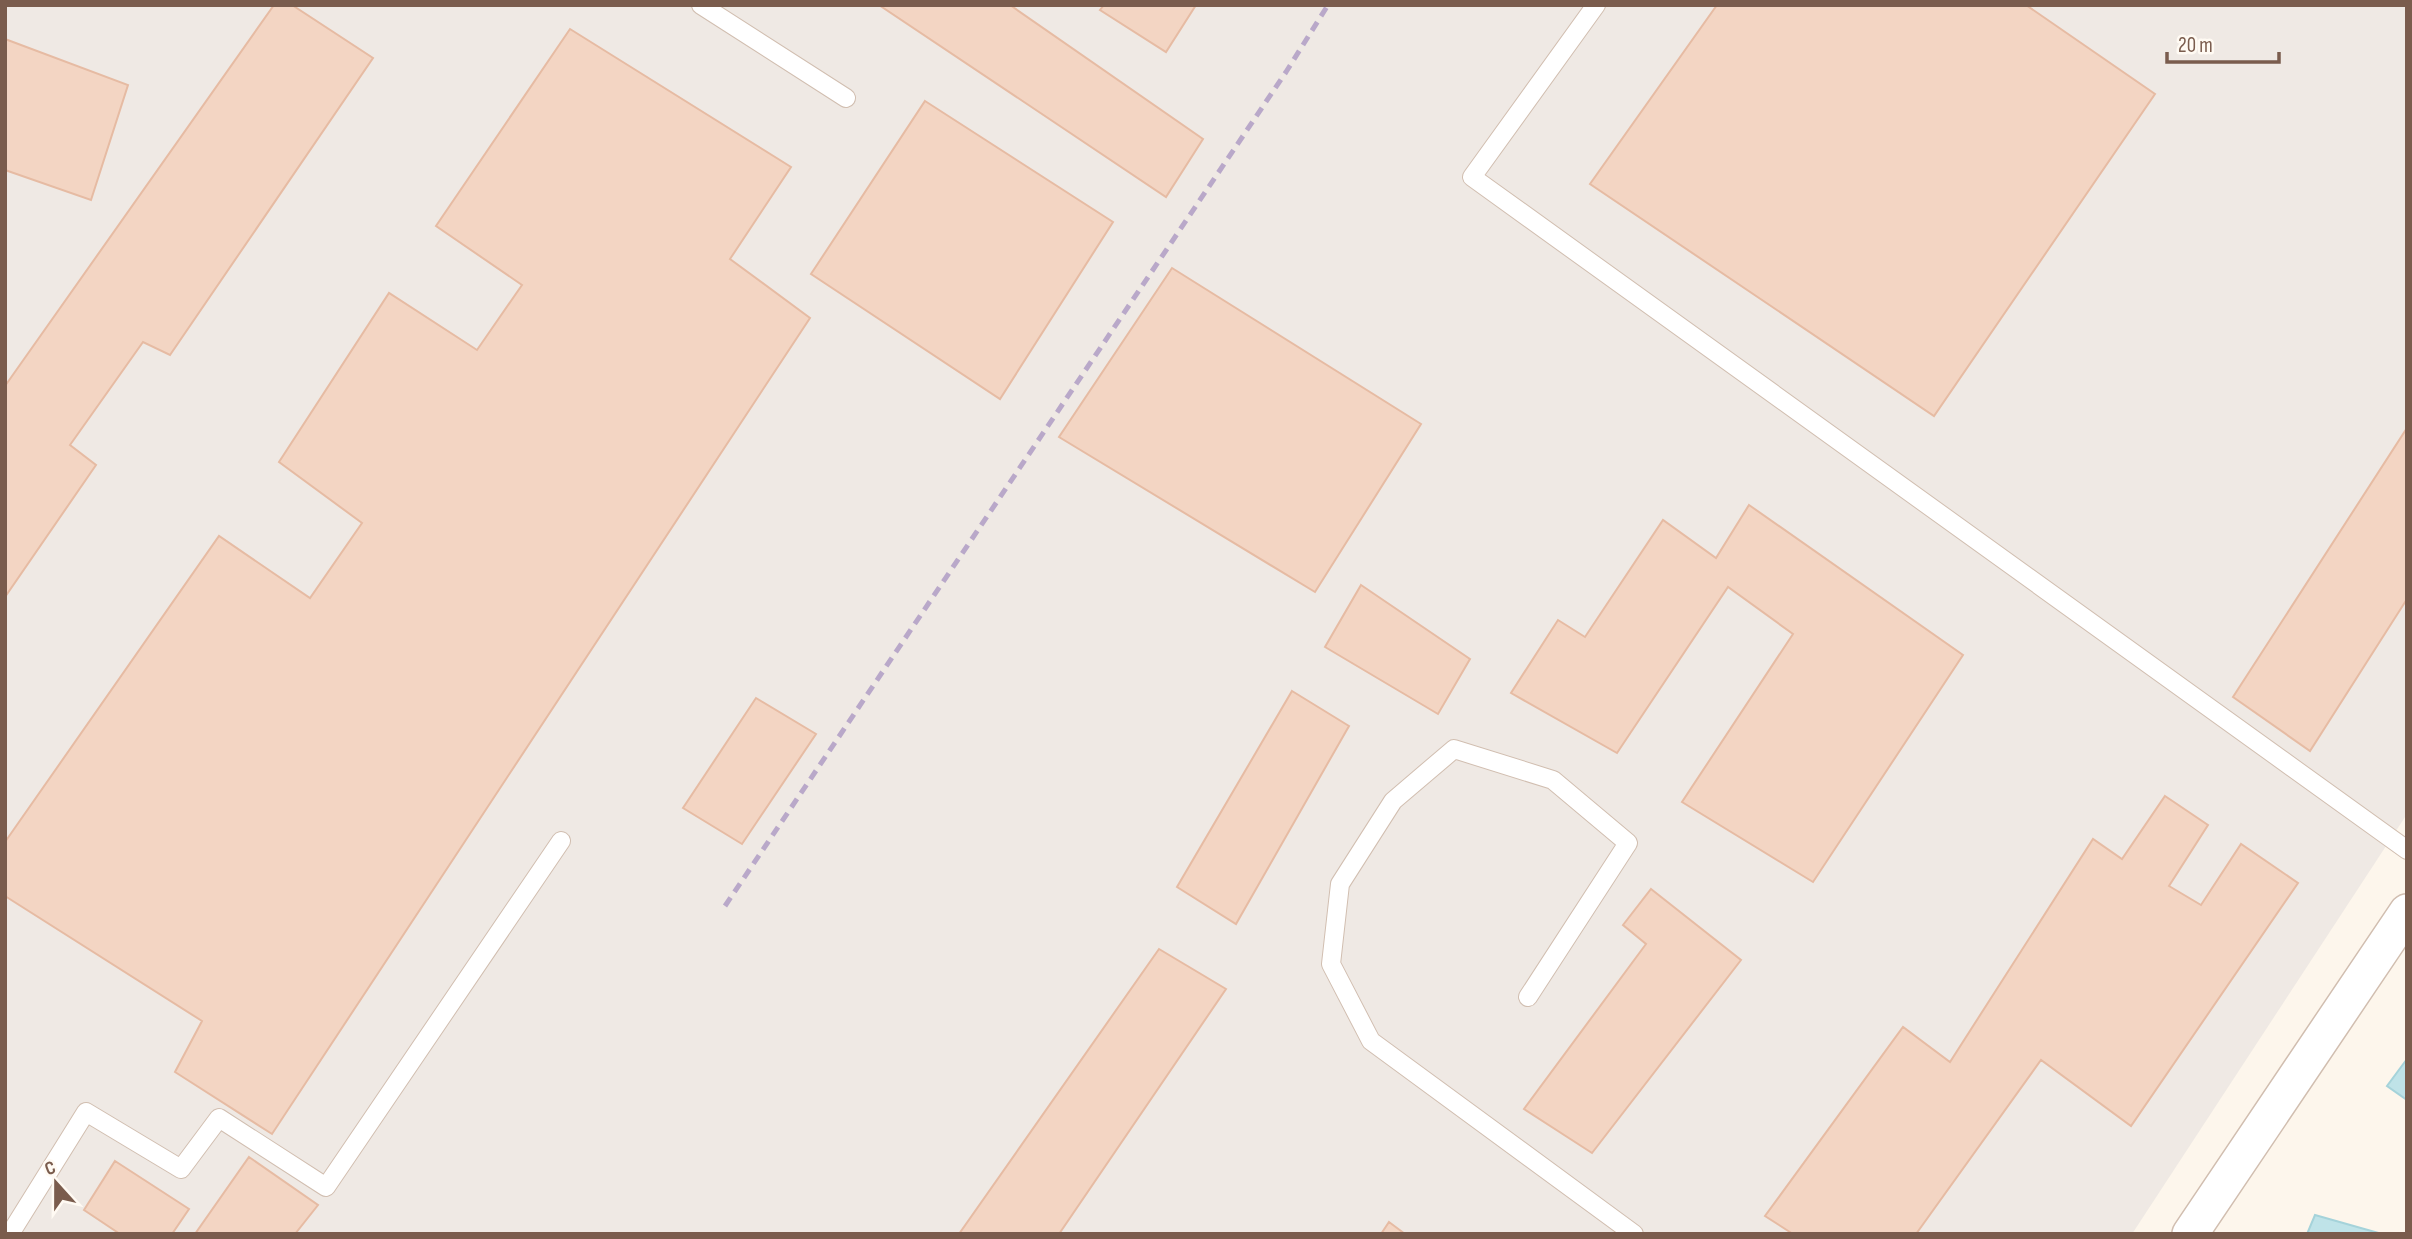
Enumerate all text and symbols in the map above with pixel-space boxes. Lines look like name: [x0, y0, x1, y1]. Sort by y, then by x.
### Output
scale bar: [2167, 21, 2279, 65]
text: 20 m: [2178, 33, 2213, 58]
north arrow: [21, 1148, 91, 1218]
text: С: [42, 1156, 59, 1181]

